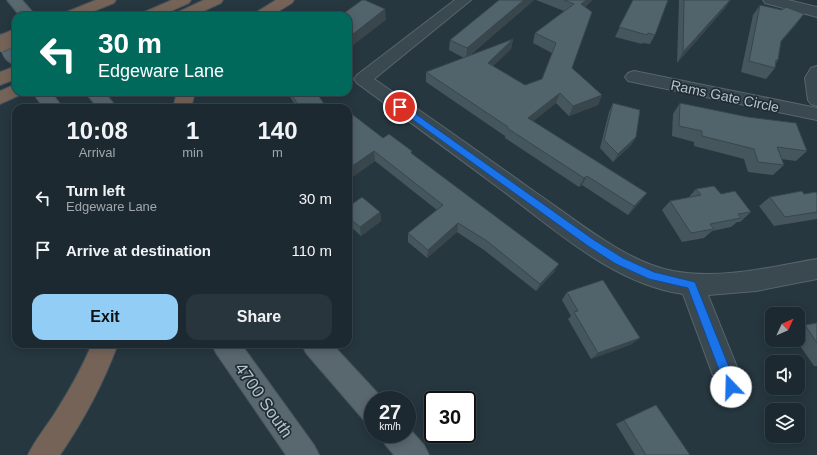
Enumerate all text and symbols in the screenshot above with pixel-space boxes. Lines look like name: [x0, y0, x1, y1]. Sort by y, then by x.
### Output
icon: left: [32, 28, 84, 80]
text: 30 m: [98, 28, 162, 59]
text: Edgeware Lane: [98, 61, 224, 81]
street label: Rams Gate Circle: [669, 77, 781, 115]
pin: [383, 90, 417, 124]
icon: arrive: [389, 96, 411, 118]
text: 10:08: [66, 117, 128, 144]
text: 1: [186, 117, 199, 144]
text: 140: [258, 117, 298, 144]
text: Arrival: [79, 145, 116, 160]
text: min: [182, 145, 203, 160]
text: m: [272, 145, 283, 160]
text: Turn left: [66, 182, 125, 199]
icon: left: [32, 187, 54, 209]
text: 30 m: [299, 190, 332, 207]
text: Edgeware Lane: [66, 199, 157, 214]
icon: arrive: [32, 239, 54, 261]
text: Arrive at destination: [66, 242, 211, 259]
text: 110 m: [291, 242, 332, 259]
button: Exit: [32, 294, 178, 340]
button: Share: [186, 294, 332, 340]
north arrow: [765, 307, 805, 347]
map controls: [765, 307, 805, 443]
button: sound: [765, 355, 805, 395]
street label: 4700 South: [231, 359, 296, 441]
position arrow: [710, 366, 752, 408]
speed limit sign: 30: [424, 391, 476, 443]
text: 27: [379, 401, 401, 423]
button: layers: [765, 403, 805, 443]
text: km/h: [379, 421, 401, 432]

